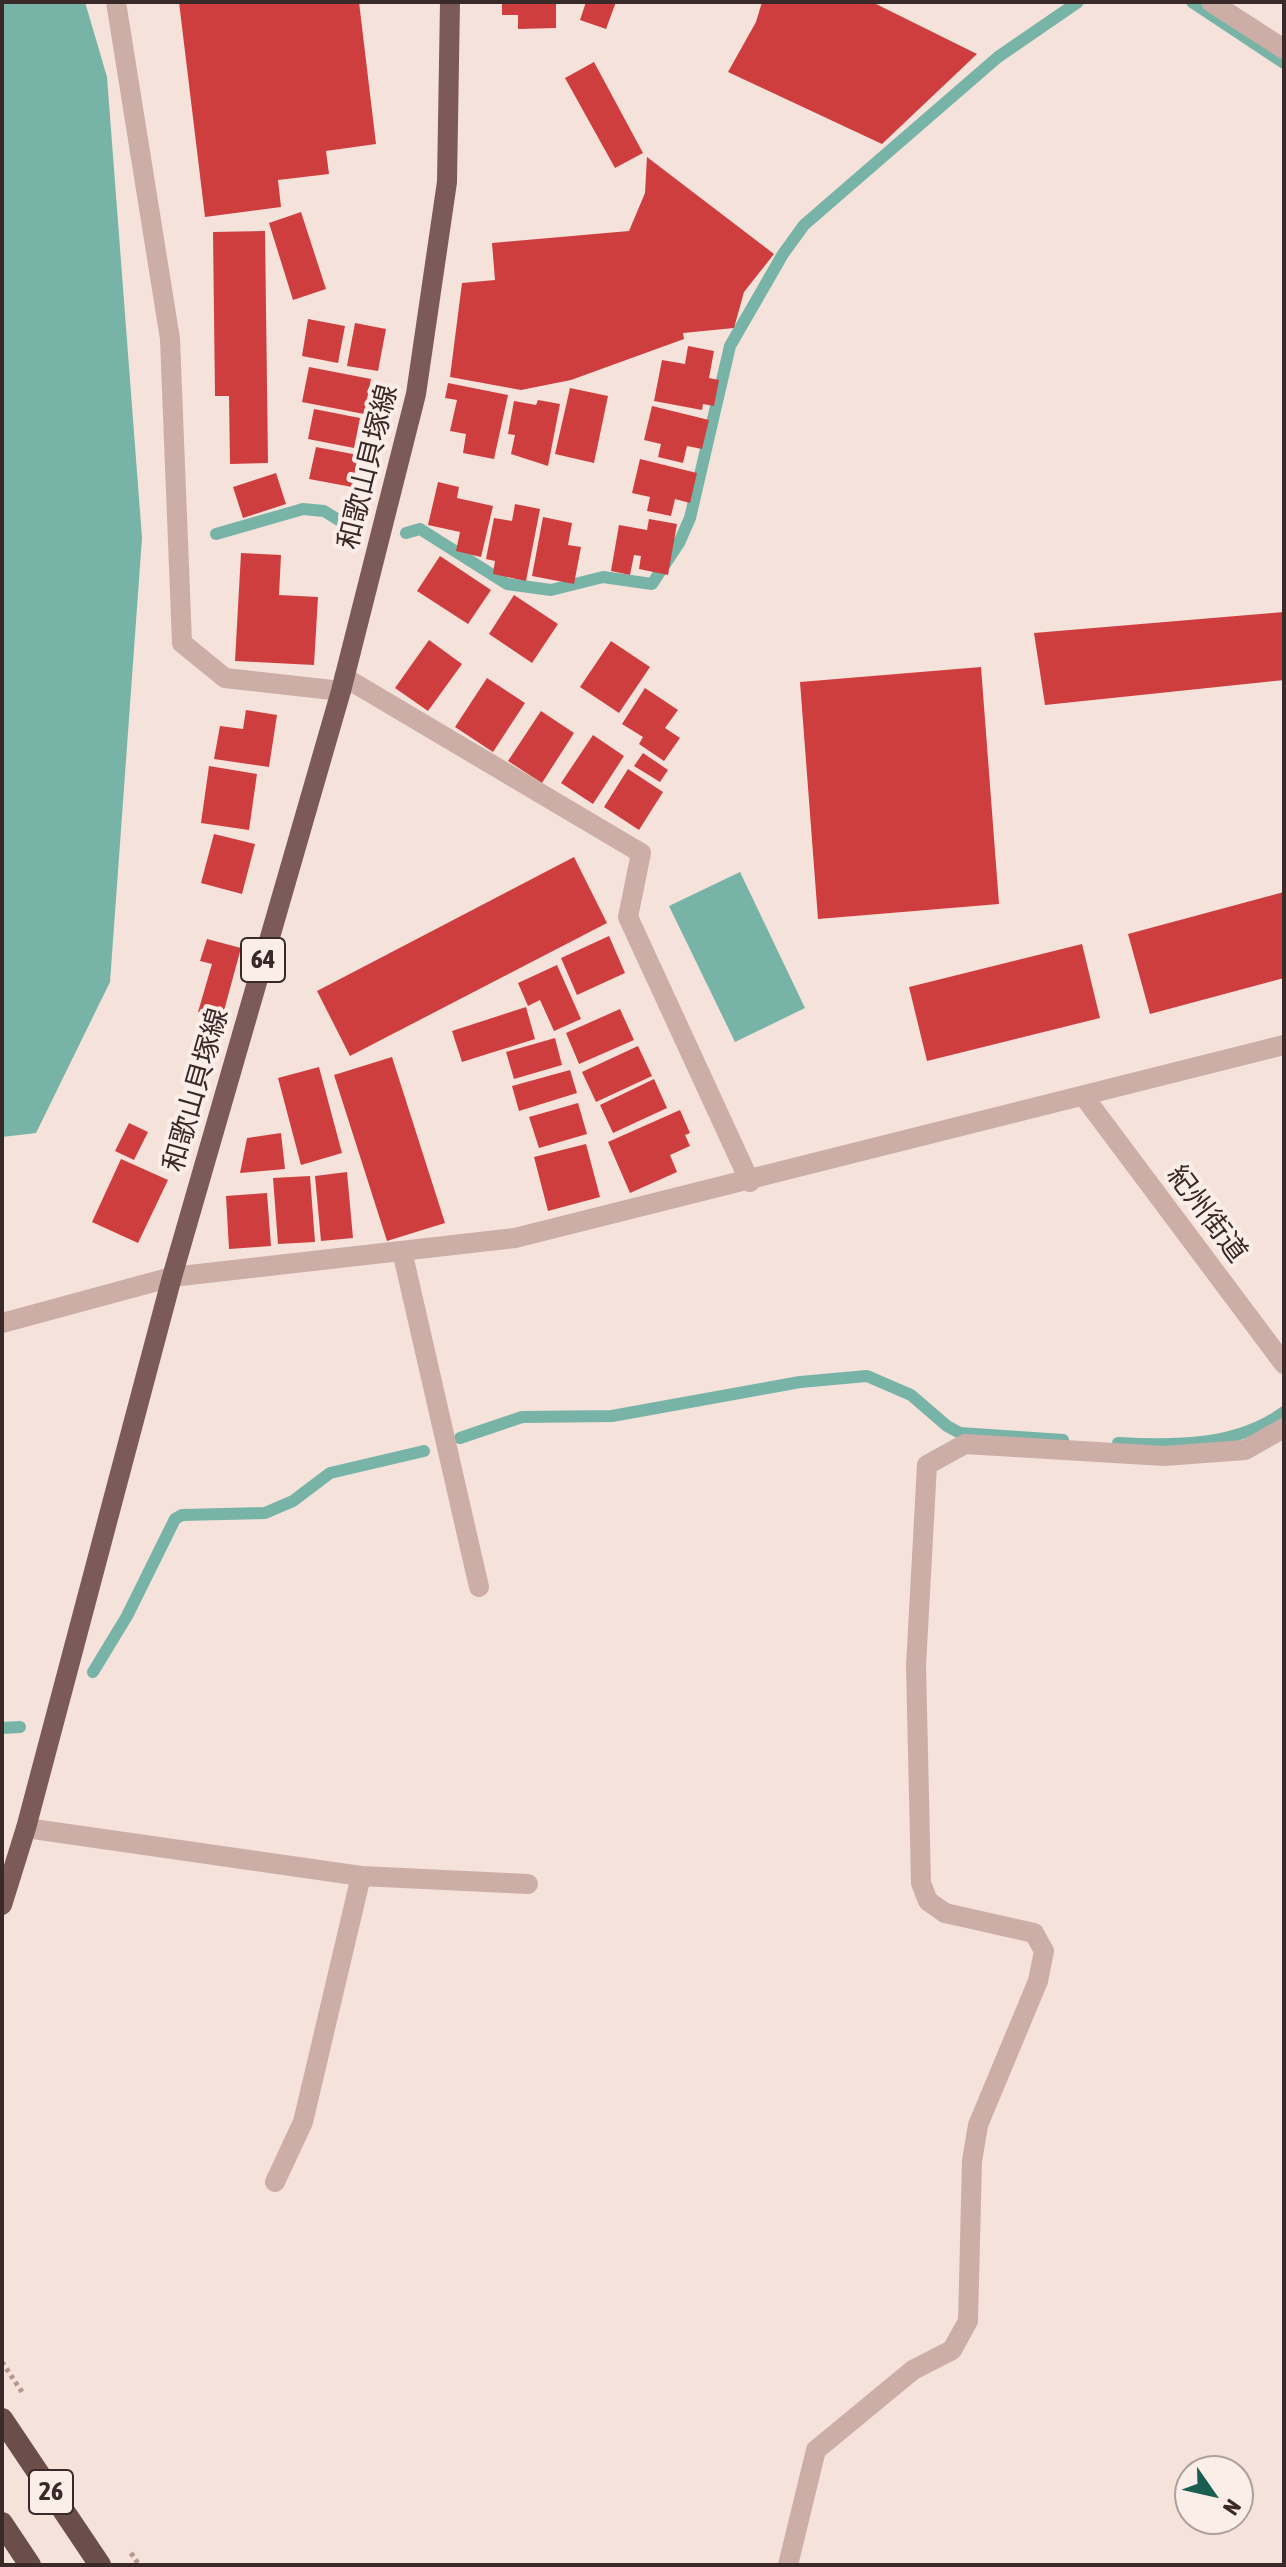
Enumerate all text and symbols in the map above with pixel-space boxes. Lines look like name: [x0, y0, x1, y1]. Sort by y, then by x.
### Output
street label: 和歌山貝塚線: [331, 381, 405, 553]
road number: 64: [241, 938, 285, 982]
street label: 和歌山貝塚線: [157, 1005, 235, 1175]
street label: 紀州街道: [1160, 1159, 1254, 1269]
north arrow: [1174, 2455, 1254, 2535]
road number: 26: [29, 2470, 73, 2514]
text: N: [1218, 2495, 1247, 2520]

